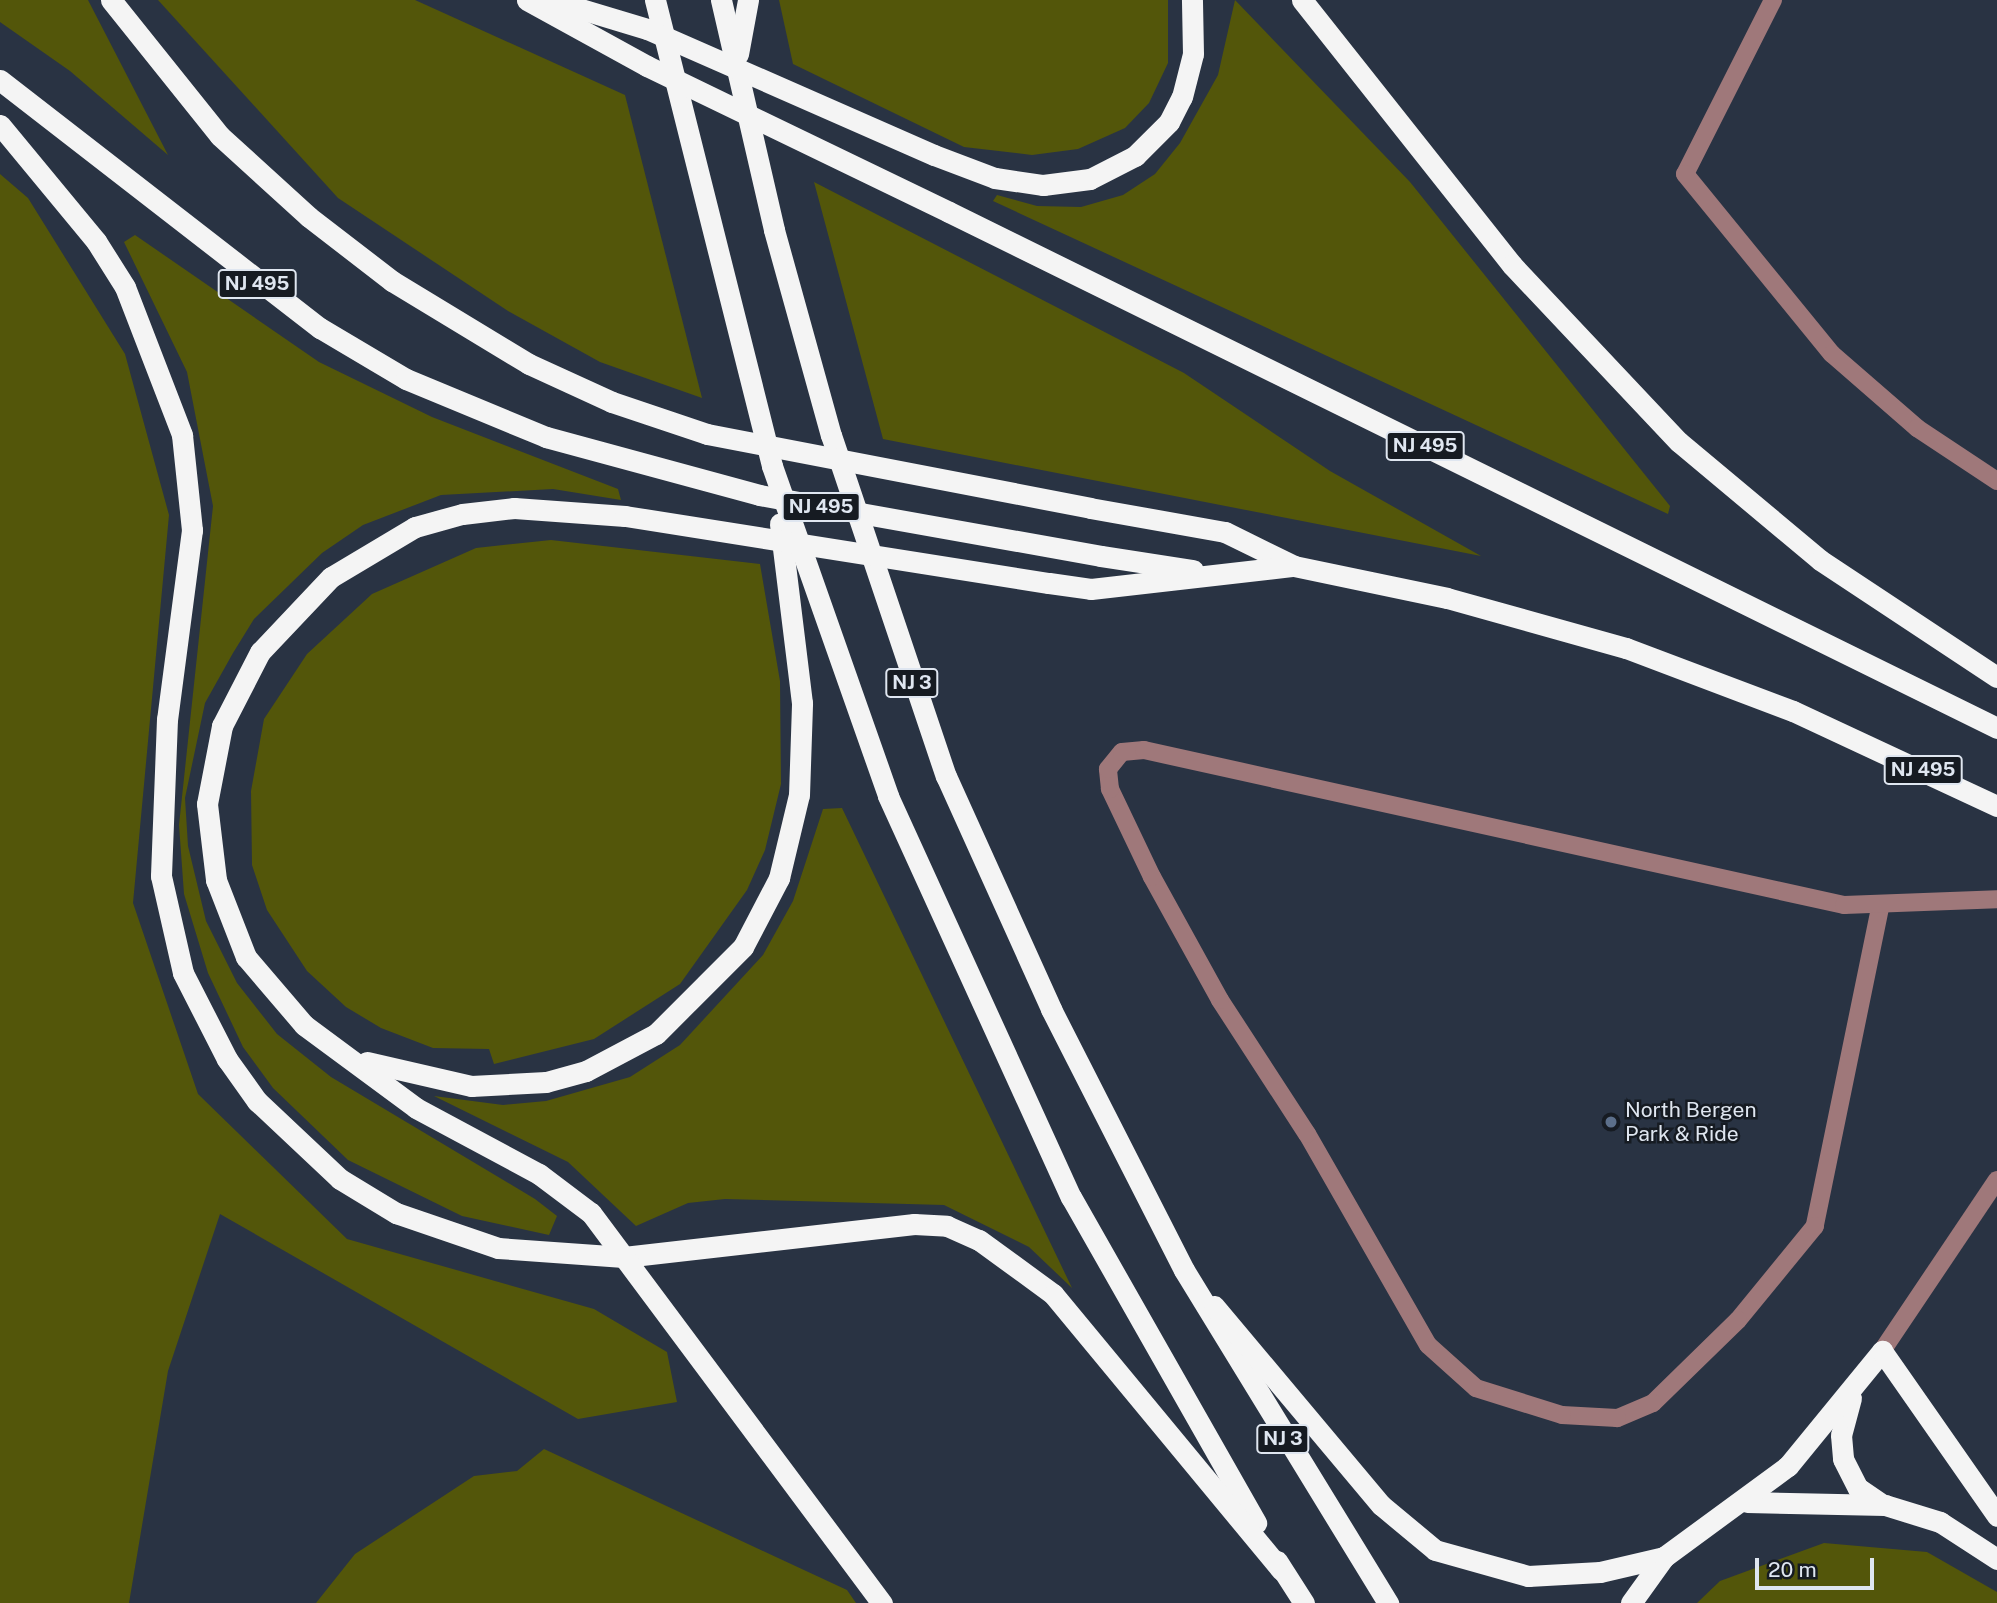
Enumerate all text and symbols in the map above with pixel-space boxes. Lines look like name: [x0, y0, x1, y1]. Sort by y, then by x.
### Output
road number: NJ 495: [217, 268, 297, 300]
road number: NJ 495: [1385, 430, 1465, 462]
road number: NJ 495: [781, 492, 861, 522]
road number: NJ 3: [884, 668, 940, 698]
road number: NJ 495: [1883, 754, 1963, 786]
place label: North Bergen Park & Ride: [1625, 1097, 1756, 1147]
marker: North Bergen Park & Ride: [1603, 1114, 1619, 1130]
road number: NJ 3: [1255, 1424, 1311, 1455]
scale bar: [1759, 1544, 1878, 1588]
text: 20 m: [1768, 1557, 1817, 1582]

